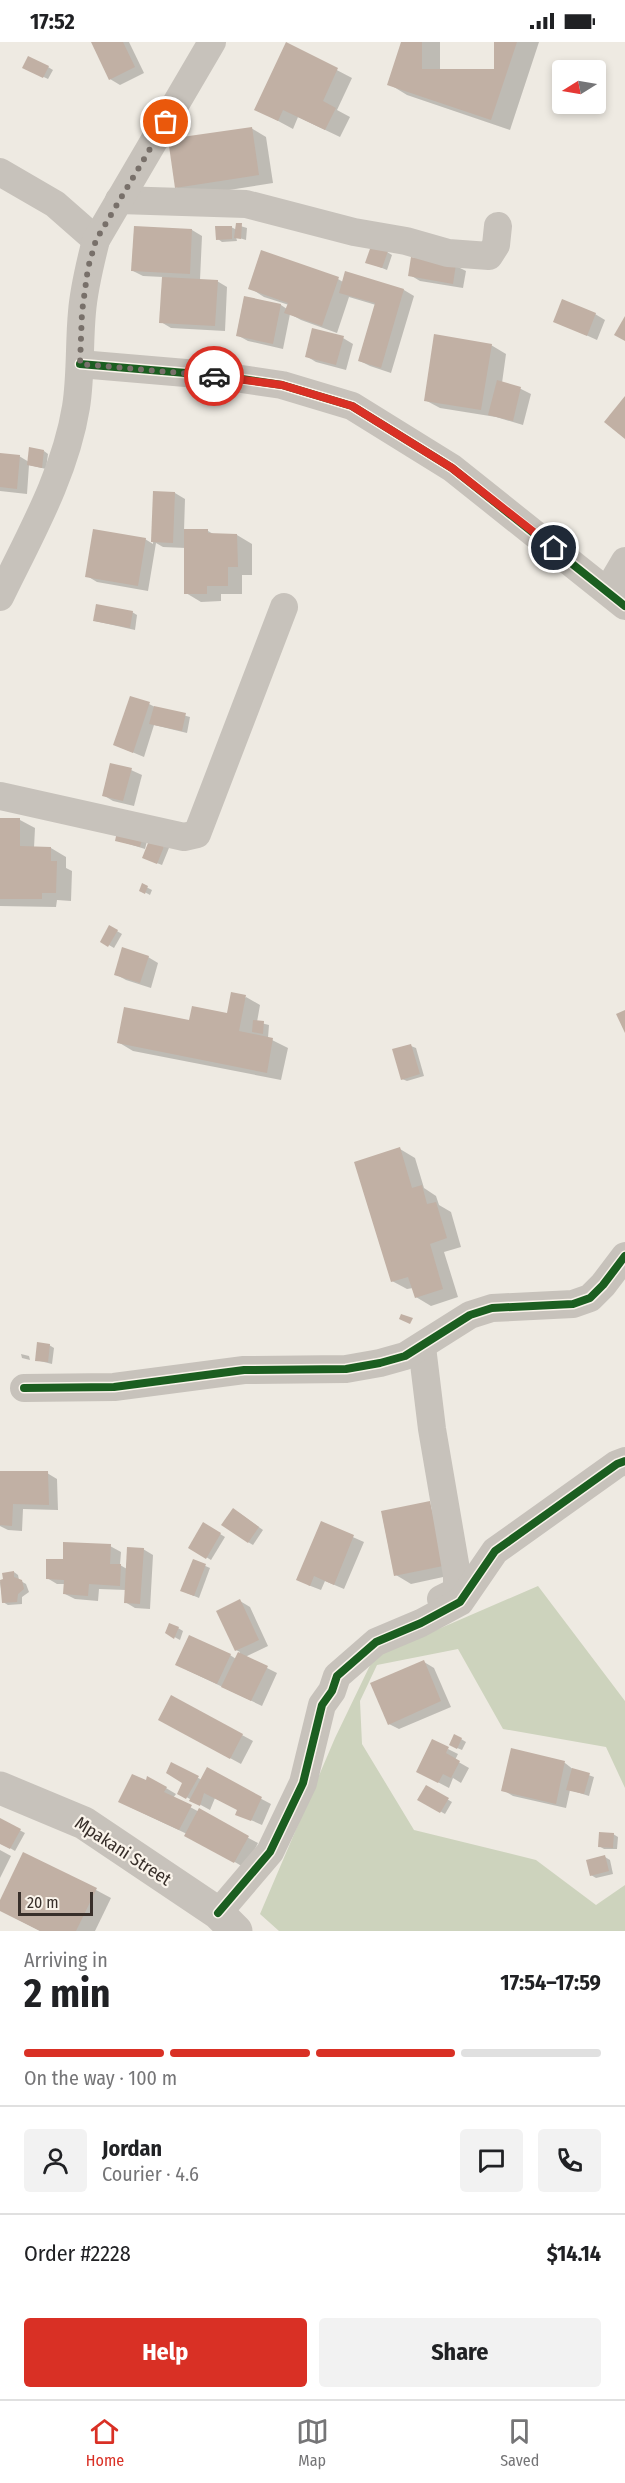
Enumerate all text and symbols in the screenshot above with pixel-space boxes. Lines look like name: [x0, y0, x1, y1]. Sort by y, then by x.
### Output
text: 17:52: [30, 8, 75, 35]
north arrow: [552, 60, 606, 114]
map controls: [552, 60, 606, 114]
pin: [140, 96, 191, 147]
icon: bag: [149, 105, 182, 138]
courier: [184, 346, 244, 406]
icon: car: [198, 360, 231, 393]
pin: [528, 522, 579, 573]
icon: home: [537, 531, 570, 564]
street label: Mpakani Street: [71, 1812, 175, 1890]
scale bar: [18, 1889, 93, 1916]
text: 20 m: [27, 1893, 58, 1912]
text: Arriving in: [24, 1948, 108, 1972]
text: 17:54–17:59: [500, 1969, 601, 1996]
text: 2 min: [24, 1971, 110, 2017]
text: On the way · 100 m: [24, 2066, 177, 2090]
button: person: [24, 2129, 87, 2192]
button: chat: [460, 2129, 523, 2192]
button: phone: [538, 2129, 601, 2192]
text: Jordan: [102, 2135, 162, 2162]
text: Courier · 4.6: [102, 2162, 199, 2186]
text: Order #2228: [24, 2240, 131, 2267]
text: $14.14: [547, 2240, 601, 2267]
button: Help: [24, 2318, 307, 2387]
button: Share: [319, 2318, 601, 2387]
tab: Home: [86, 2415, 124, 2470]
tab: Map: [296, 2415, 329, 2470]
tab: Saved: [500, 2415, 539, 2470]

